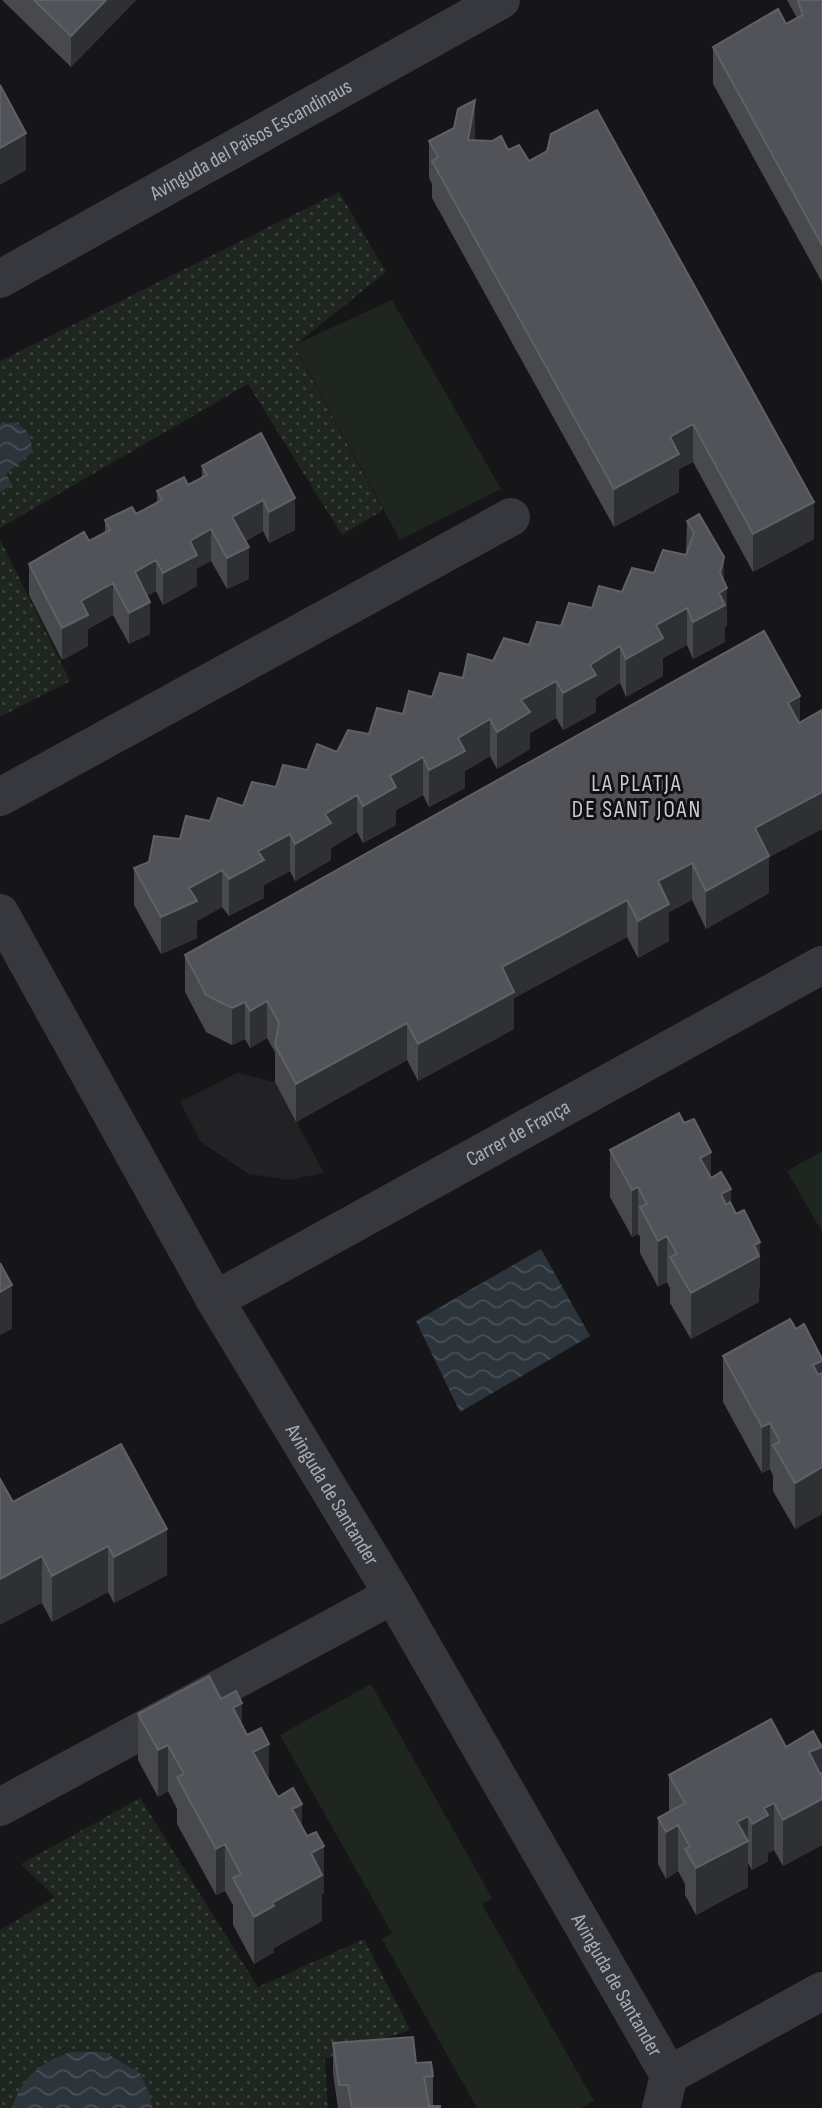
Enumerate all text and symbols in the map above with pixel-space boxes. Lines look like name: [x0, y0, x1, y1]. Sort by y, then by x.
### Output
street label: Avinguda del Països Escandinaus: [145, 73, 356, 206]
district label: LA PLATJA DE SANT JOAN: [572, 770, 702, 824]
street label: Carrer de França: [462, 1094, 574, 1172]
street label: Avinguda de Santander: [280, 1419, 385, 1570]
street label: Avinguda de Santander: [566, 1908, 668, 2061]

